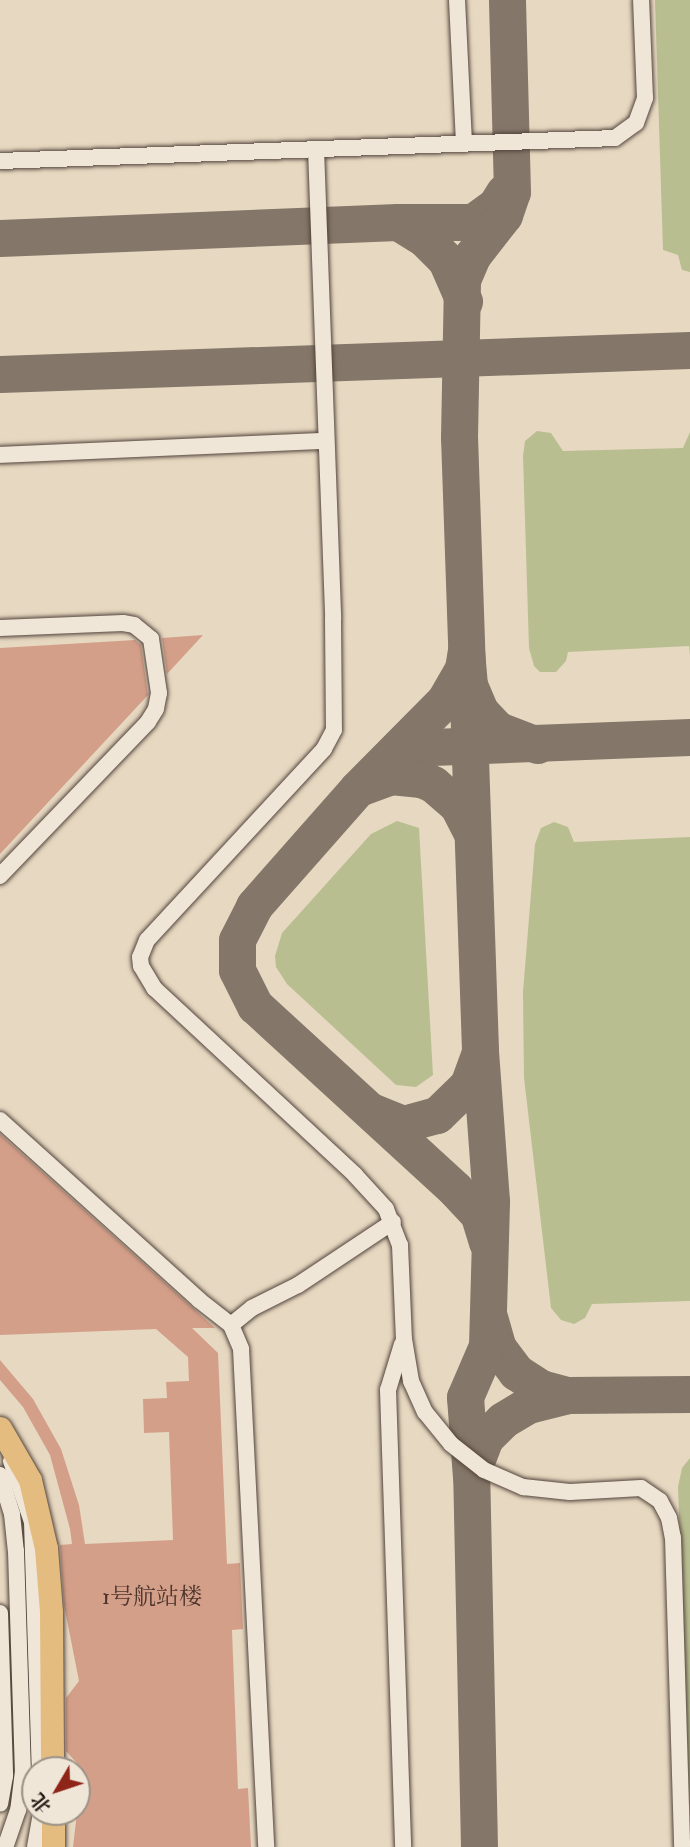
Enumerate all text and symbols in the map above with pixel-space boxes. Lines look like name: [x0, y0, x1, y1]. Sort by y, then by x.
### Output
house number: 1号航站楼: [102, 1583, 202, 1611]
north arrow: [21, 1756, 91, 1826]
text: 北: [26, 1788, 57, 1818]

